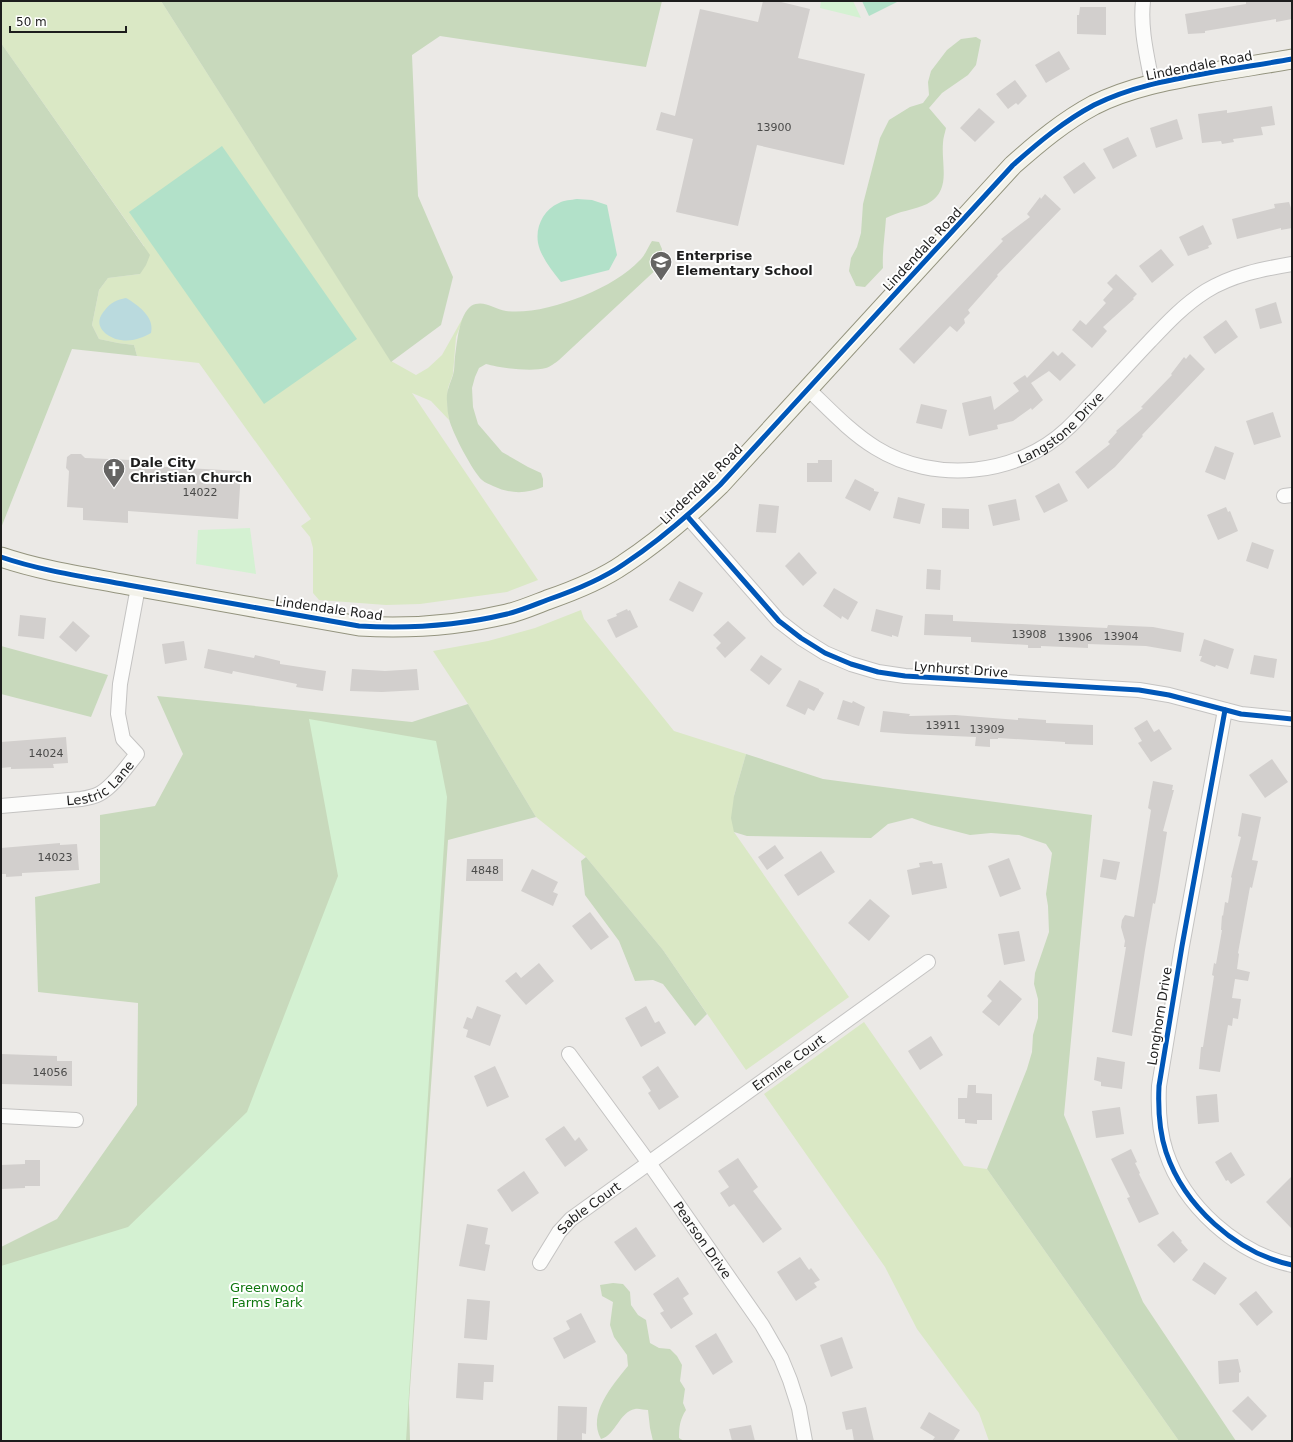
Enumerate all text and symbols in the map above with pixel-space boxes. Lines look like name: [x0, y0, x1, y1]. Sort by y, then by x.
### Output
scale bar: [10, 8, 126, 34]
text: 50 m: [16, 15, 47, 29]
street label: Lindendale Road: [1145, 48, 1254, 83]
house number: 13900: [757, 121, 792, 134]
street label: Lindendale Road: [880, 205, 965, 294]
place label: Enterprise Elementary School: [676, 248, 813, 278]
school or university icon: Enterprise Elementary School: [648, 249, 674, 282]
street label: Langstone Drive: [1015, 389, 1107, 467]
street label: Lindendale Road: [657, 441, 745, 527]
place label: Dale City Christian Church: [130, 455, 252, 485]
church icon: Dale City Christian Church: [101, 456, 127, 489]
house number: 14022: [183, 486, 218, 499]
street label: Lindendale Road: [274, 594, 384, 623]
house number: 13908: [1012, 628, 1047, 641]
house number: 13904: [1104, 630, 1139, 643]
house number: 13906: [1058, 631, 1093, 644]
street label: Lynhurst Drive: [913, 659, 1009, 680]
house number: 13911: [926, 719, 961, 732]
house number: 13909: [970, 723, 1005, 736]
house number: 14024: [29, 747, 64, 760]
street label: Lestric Lane: [66, 758, 137, 808]
house number: 14023: [38, 851, 73, 864]
house number: 4848: [471, 864, 499, 877]
street label: Longhorn Drive: [1144, 966, 1175, 1067]
street label: Ermine Court: [750, 1032, 828, 1094]
house number: 14056: [33, 1066, 68, 1079]
street label: Sable Court: [554, 1179, 624, 1237]
street label: Pearson Drive: [670, 1199, 734, 1282]
park label: Greenwood Farms Park: [230, 1280, 304, 1310]

